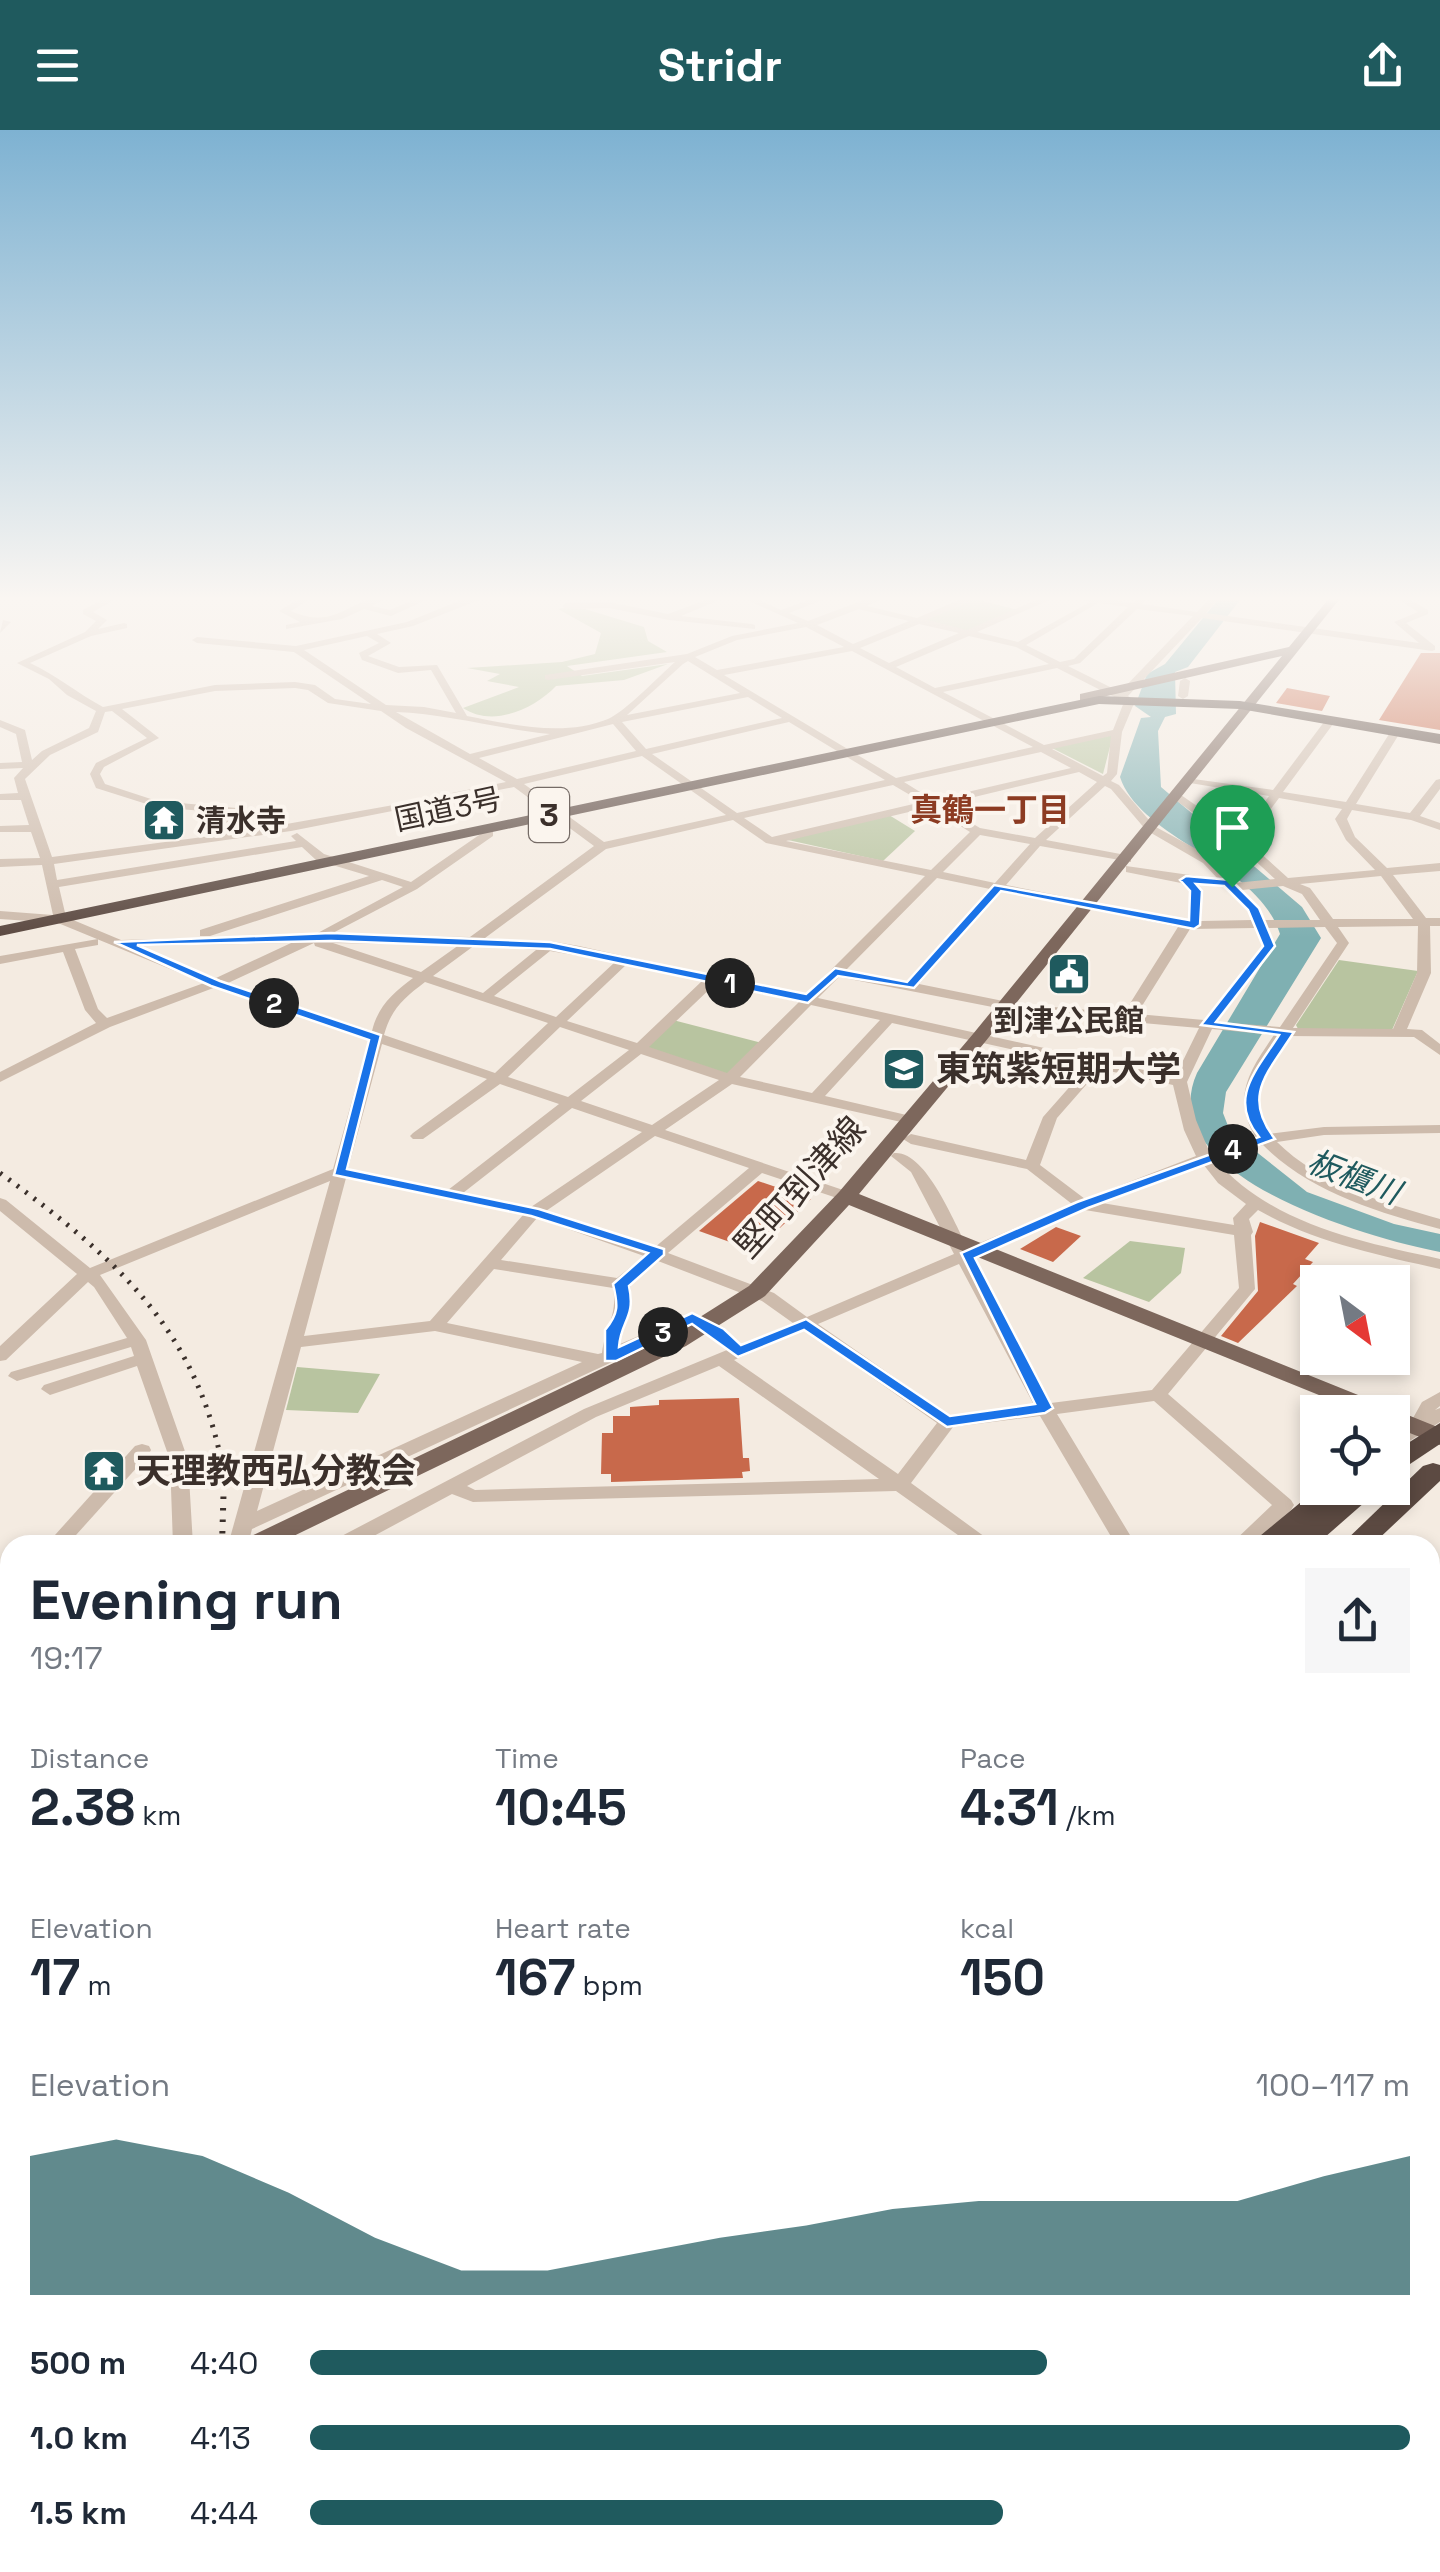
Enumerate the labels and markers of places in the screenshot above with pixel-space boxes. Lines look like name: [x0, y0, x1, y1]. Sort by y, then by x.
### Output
pin: [1190, 785, 1275, 888]
temple icon: 清水寺: [141, 797, 187, 843]
place label: 清水寺: [196, 801, 286, 840]
public building icon: 到津公民館: [1046, 951, 1092, 997]
pin: 1: [705, 958, 755, 1008]
pin: 2: [249, 978, 299, 1028]
place label: 到津公民館: [994, 1001, 1144, 1040]
school or university icon: 東筑紫短期大学: [881, 1046, 927, 1092]
place label: 東筑紫短期大学: [936, 1047, 1181, 1091]
pin: 4: [1208, 1124, 1258, 1174]
pin: 3: [638, 1307, 688, 1357]
temple icon: 天理教西弘分教会: [81, 1448, 127, 1494]
place label: 天理教西弘分教会: [136, 1449, 416, 1493]

